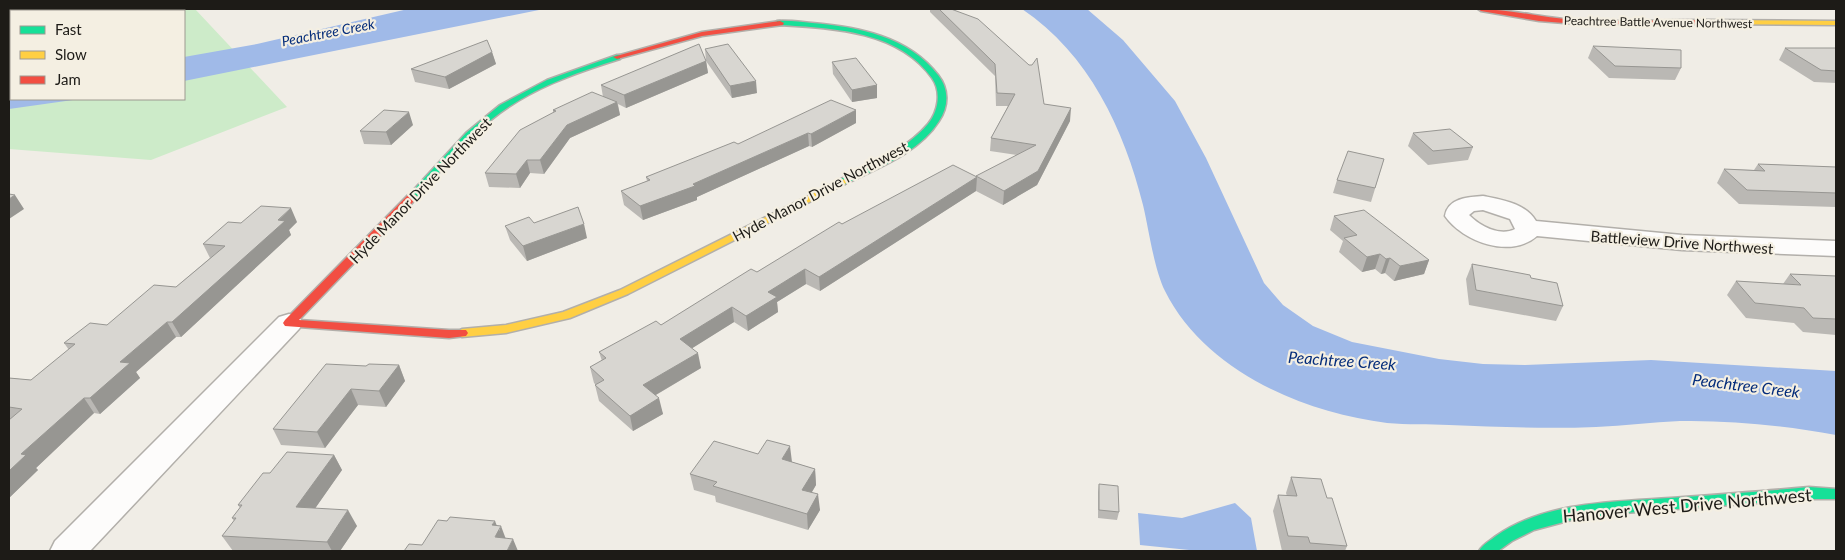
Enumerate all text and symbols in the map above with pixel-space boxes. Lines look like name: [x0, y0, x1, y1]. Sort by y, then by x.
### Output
legend: [10, 10, 185, 100]
street label: Peachtree Battle Avenue Northwest: [1564, 13, 1753, 31]
water label: Peachtree Creek: [280, 15, 376, 49]
text: Fast: [55, 20, 82, 38]
text: Slow: [55, 45, 87, 63]
text: Jam: [55, 70, 81, 88]
street label: Hyde Manor Drive Northwest: [345, 113, 495, 267]
street label: Hyde Manor Drive Northwest: [729, 137, 911, 245]
street label: Battleview Drive Northwest: [1590, 227, 1774, 257]
water label: Peachtree Creek: [1288, 347, 1397, 373]
water label: Peachtree Creek: [1691, 369, 1801, 401]
street label: Hanover West Drive Northwest: [1562, 483, 1813, 527]

